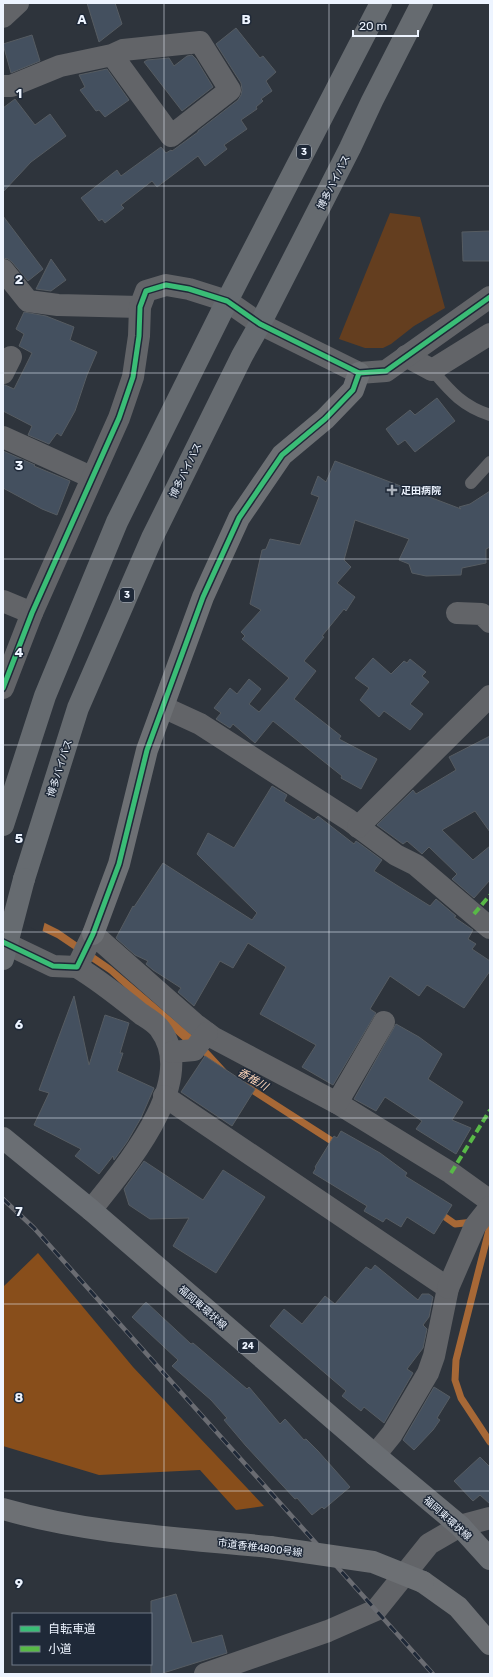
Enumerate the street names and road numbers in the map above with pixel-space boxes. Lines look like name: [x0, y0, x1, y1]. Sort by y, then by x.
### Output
road number: 3: [297, 145, 311, 159]
street label: 博多バイパス: [315, 153, 353, 212]
street label: 博多バイパス: [167, 441, 204, 500]
road number: 3: [120, 588, 134, 602]
street label: 博多バイパス: [45, 738, 75, 799]
street label: 福岡東環状線: [176, 1284, 229, 1332]
road number: 24: [238, 1339, 258, 1353]
street label: 福岡東環状線: [421, 1494, 474, 1543]
street label: 市道香椎4800号線: [217, 1537, 303, 1559]

